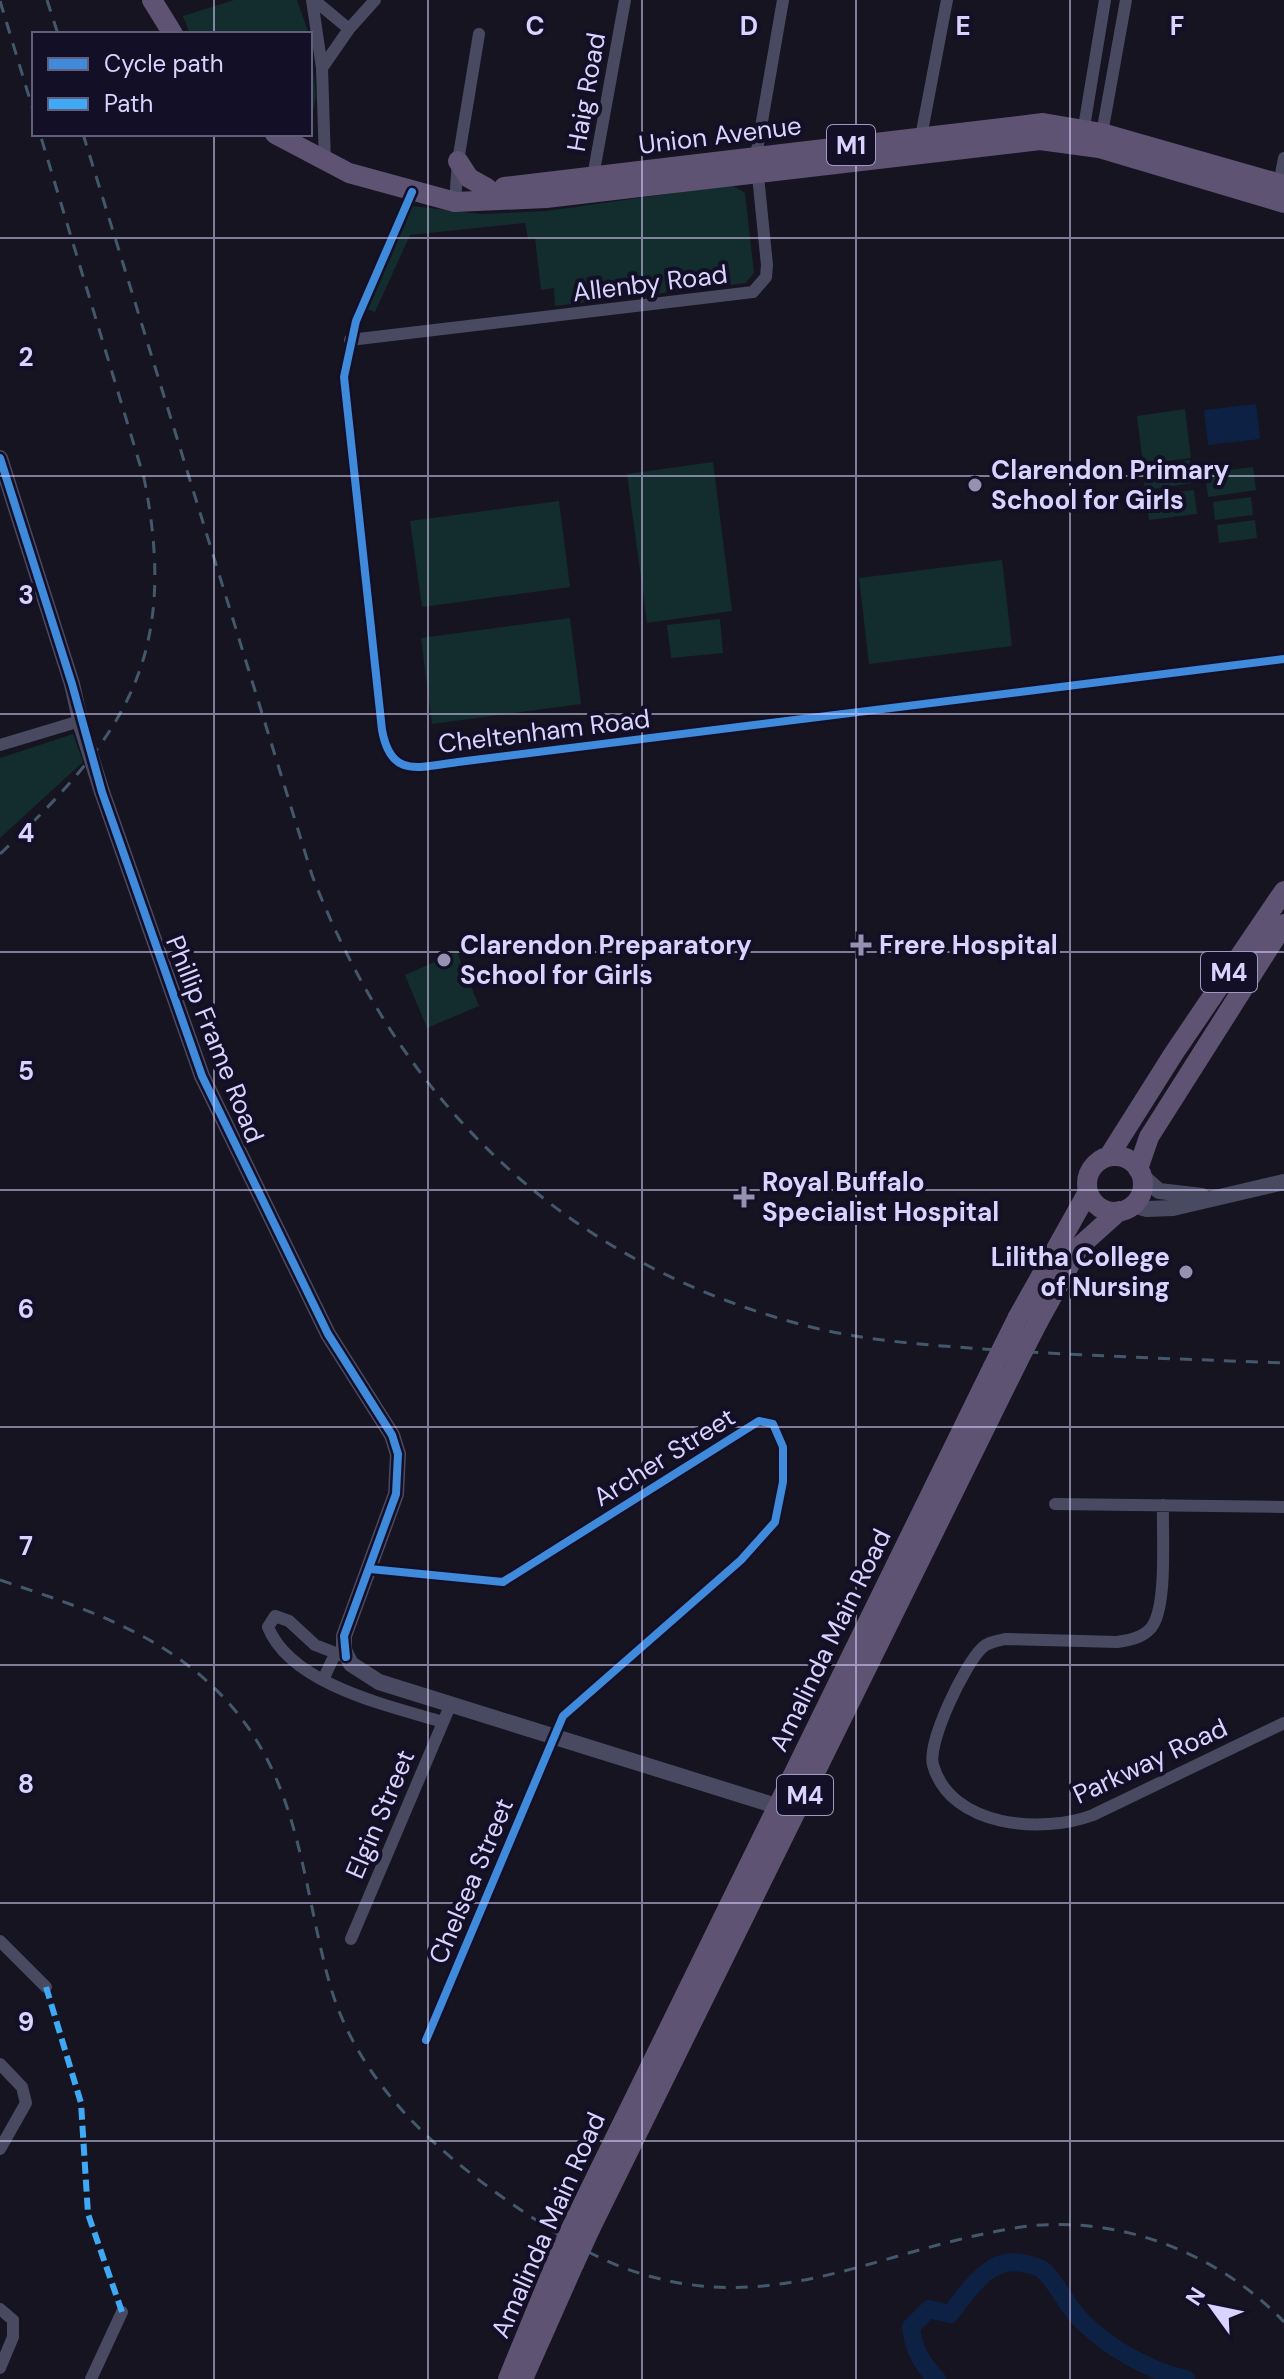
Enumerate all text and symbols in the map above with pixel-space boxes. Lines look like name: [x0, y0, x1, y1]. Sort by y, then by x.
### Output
text: C: [525, 9, 545, 43]
text: D: [740, 9, 758, 43]
text: E: [955, 9, 971, 43]
text: F: [1170, 9, 1184, 43]
street label: Haig Road: [559, 30, 613, 154]
legend: [32, 32, 312, 136]
text: Cycle path: [104, 48, 223, 79]
text: Path: [104, 88, 153, 119]
street label: Union Avenue: [637, 108, 803, 162]
road number: M1: [827, 125, 875, 165]
street label: Allenby Road: [571, 257, 729, 309]
text: 2: [18, 340, 34, 374]
place label: Clarendon Primary School for Girls: [991, 453, 1230, 517]
marker: Clarendon Primary School for Girls: [966, 476, 984, 494]
text: 3: [18, 578, 34, 612]
street label: Cheltenham Road: [436, 701, 652, 761]
text: 4: [18, 816, 34, 850]
place label: Clarendon Preparatory School for Girls: [460, 928, 752, 992]
place label: Frere Hospital: [879, 928, 1058, 962]
street label: Phillip Frame Road: [158, 930, 272, 1148]
marker: Frere Hospital: [850, 934, 872, 956]
marker: Clarendon Preparatory School for Girls: [435, 951, 453, 969]
road number: M4: [1201, 952, 1257, 992]
text: 5: [18, 1054, 34, 1088]
place label: Royal Buffalo Specialist Hospital: [762, 1165, 999, 1229]
marker: Royal Buffalo Specialist Hospital: [733, 1186, 755, 1208]
place label: Lilitha College of Nursing: [991, 1240, 1170, 1304]
marker: Lilitha College of Nursing: [1177, 1263, 1195, 1281]
text: 6: [18, 1292, 34, 1326]
street label: Archer Street: [587, 1400, 741, 1514]
street label: Amalinda Main Road: [761, 1523, 899, 1757]
text: 7: [19, 1529, 33, 1563]
street label: Parkway Road: [1067, 1710, 1233, 1812]
street label: Elgin Street: [338, 1744, 422, 1884]
text: 8: [18, 1767, 34, 1801]
road number: M4: [777, 1775, 833, 1815]
street label: Chelsea Street: [421, 1793, 521, 1969]
text: 9: [18, 2005, 34, 2039]
street label: Amalinda Main Road: [483, 2107, 613, 2343]
north arrow: [1172, 2267, 1252, 2347]
text: N: [1179, 2282, 1212, 2311]

